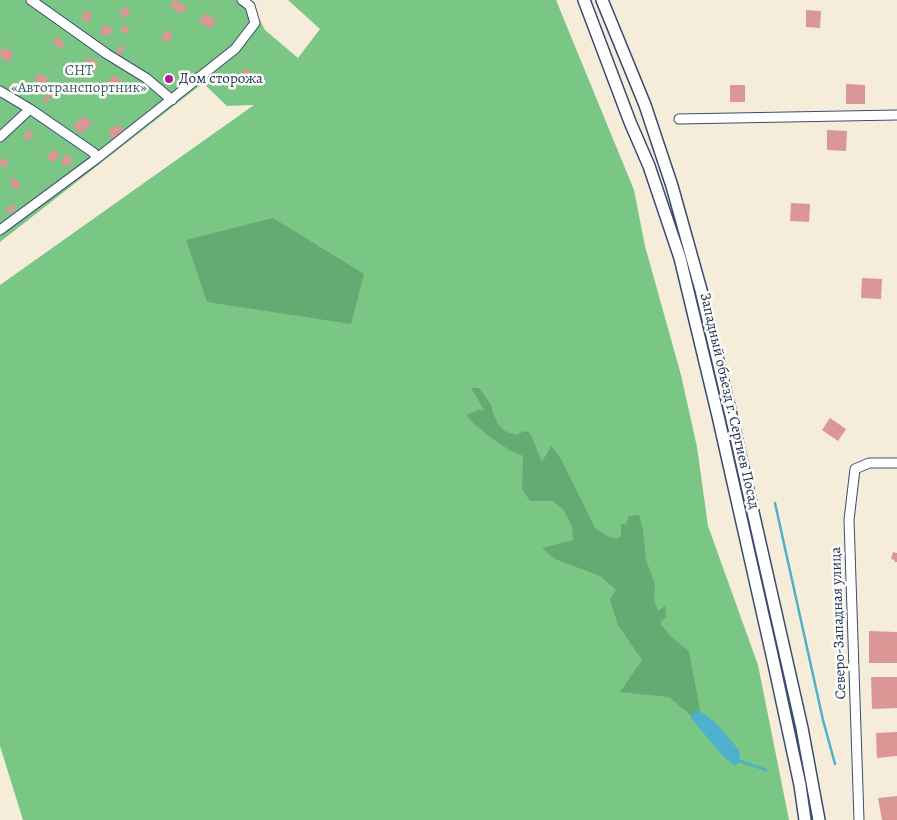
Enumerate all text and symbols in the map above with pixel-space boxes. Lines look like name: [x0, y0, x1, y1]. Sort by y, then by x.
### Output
park label: СНТ «Автотранспортник»: [11, 62, 147, 97]
place label: Дом сторожа: [179, 70, 263, 88]
marker: Дом сторожа: [163, 73, 175, 85]
street label: Западный объезд г. Сергиев Посад: [695, 291, 763, 511]
street label: Северо-Западная улица: [827, 546, 851, 700]

